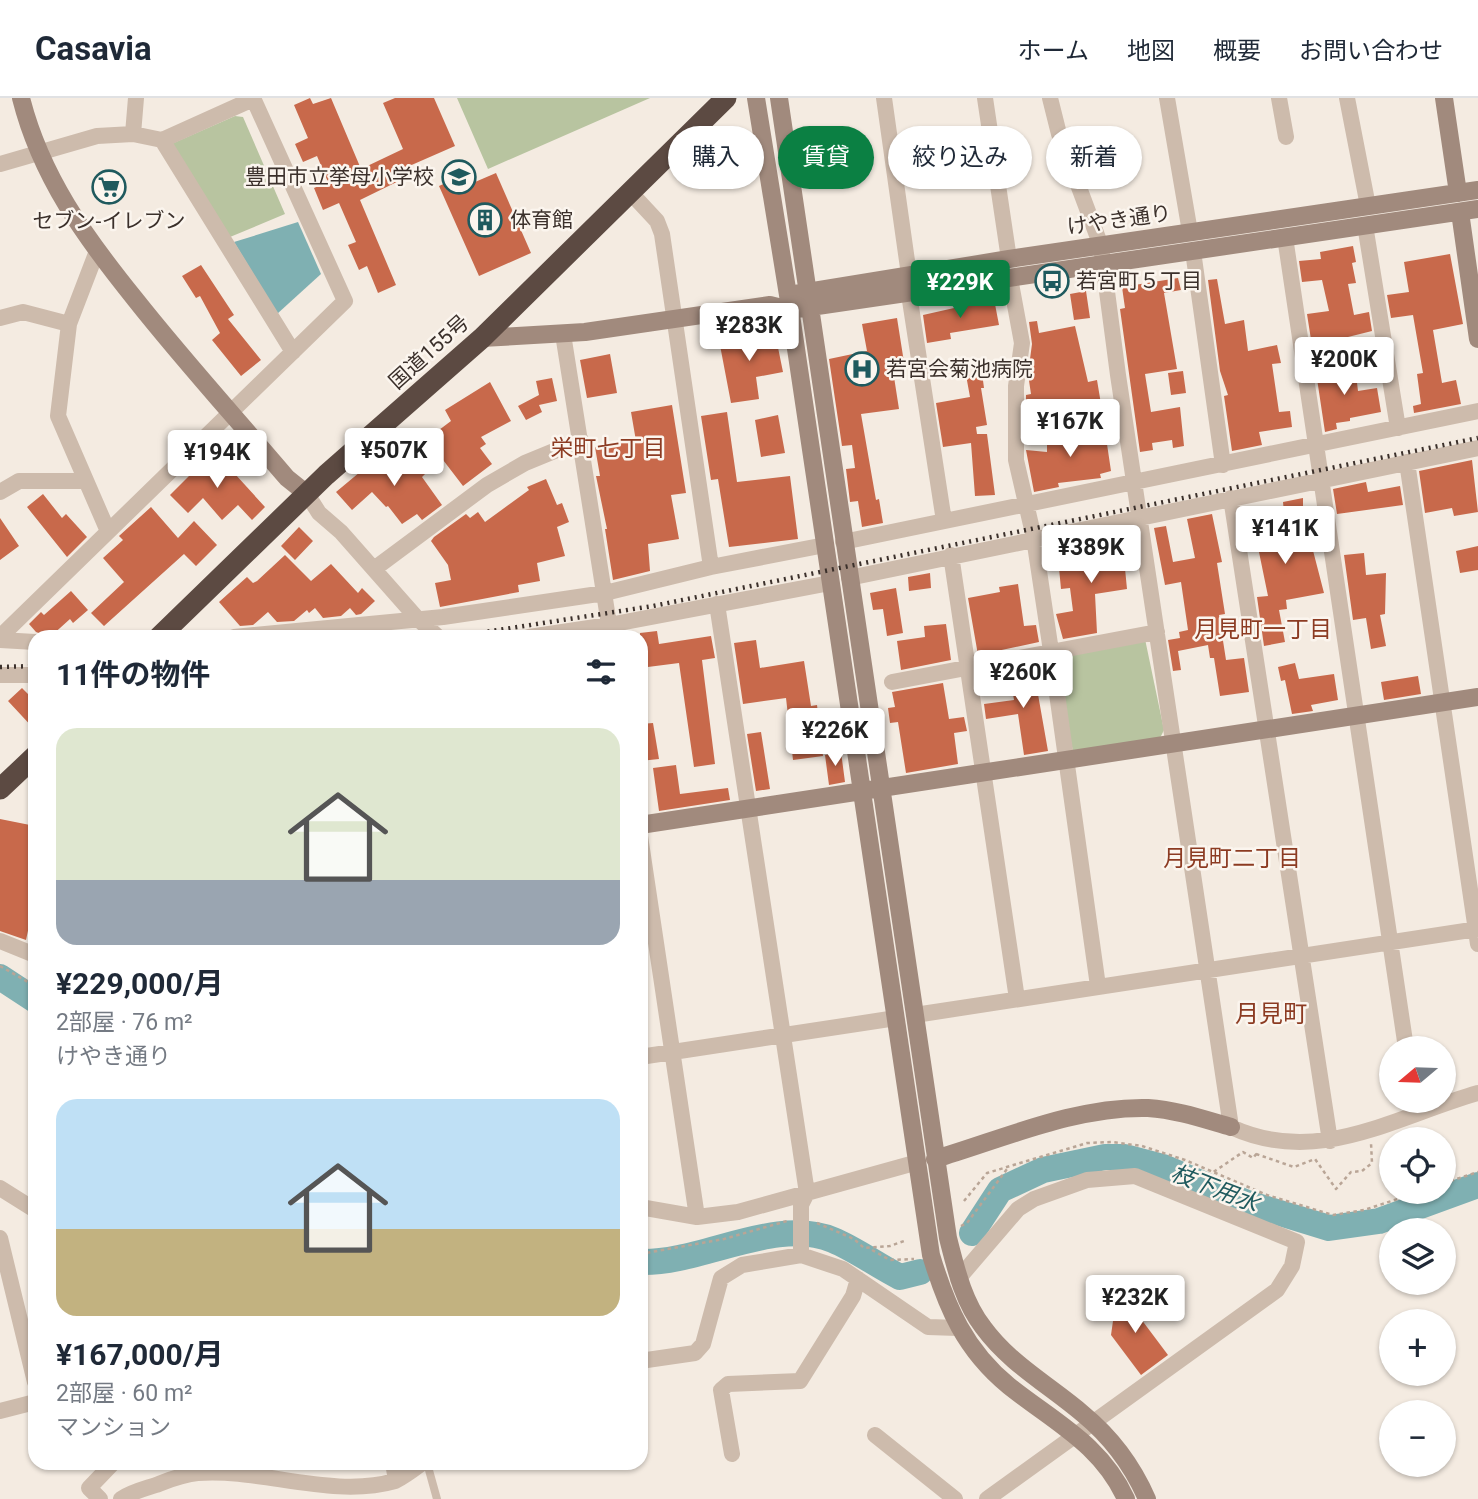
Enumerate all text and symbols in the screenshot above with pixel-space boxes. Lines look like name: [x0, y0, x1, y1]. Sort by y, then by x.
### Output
text: Casavia: [35, 29, 152, 68]
text: ホーム: [1018, 37, 1089, 65]
text: 地図: [1127, 37, 1175, 65]
text: 概要: [1213, 37, 1261, 65]
text: お問い合わせ: [1299, 37, 1443, 65]
chip: 購入: [668, 126, 764, 189]
chip: 賃貸: [778, 126, 874, 189]
chip: 絞り込み: [888, 126, 1032, 189]
chip: 新着: [1046, 126, 1142, 189]
school or university icon: 豊田市立挙母小学校: [440, 158, 478, 196]
place label: 豊田市立挙母小学校: [245, 165, 434, 189]
supermarket icon: セブン-イレブン: [90, 168, 128, 206]
building icon: 体育館: [466, 201, 504, 239]
street label: けやき通り: [1065, 201, 1173, 239]
place label: 体育館: [510, 208, 573, 232]
place label: セブン-イレブン: [33, 209, 185, 233]
pin: ¥229K: [911, 260, 1009, 320]
bus stop icon: 若宮町５丁目: [1033, 262, 1071, 300]
text: ¥229K: [927, 269, 993, 296]
place label: 若宮町５丁目: [1076, 269, 1202, 293]
pin: ¥283K: [700, 303, 798, 363]
street label: 国道155号: [384, 310, 474, 394]
text: ¥283K: [716, 312, 782, 339]
pin: ¥200K: [1295, 338, 1393, 397]
text: ¥200K: [1311, 346, 1377, 373]
hospital icon: 若宮会菊池病院: [843, 350, 881, 388]
place label: 若宮会菊池病院: [886, 357, 1033, 381]
pin: ¥167K: [1021, 400, 1119, 459]
text: ¥167K: [1037, 408, 1103, 435]
pin: ¥507K: [345, 428, 443, 488]
pin: ¥194K: [168, 430, 266, 490]
district label: 栄町七丁目: [551, 435, 666, 462]
text: ¥507K: [361, 437, 427, 464]
text: ¥194K: [184, 439, 250, 466]
pin: ¥141K: [1236, 506, 1334, 566]
text: ¥141K: [1252, 515, 1318, 542]
pin: ¥389K: [1042, 526, 1140, 585]
text: ¥389K: [1058, 534, 1124, 561]
district label: 月見町一丁目: [1194, 616, 1332, 643]
pin: ¥260K: [974, 650, 1072, 710]
icon: filters: [582, 653, 620, 691]
text: 11件の物件: [56, 657, 210, 692]
text: ¥260K: [990, 659, 1056, 686]
pin: ¥226K: [786, 708, 884, 768]
text: ¥226K: [802, 717, 868, 744]
icon: home: [275, 774, 401, 900]
district label: 月見町二丁目: [1163, 845, 1301, 872]
text: ¥229,000/月: [56, 966, 224, 1001]
district label: 月見町: [1235, 1000, 1307, 1028]
text: 2部屋 · 76 m²: [56, 1009, 193, 1036]
north arrow: [1379, 1036, 1456, 1113]
map controls: [1379, 1036, 1456, 1477]
text: けやき通り: [56, 1043, 171, 1070]
button: locate: [1379, 1127, 1456, 1204]
icon: home: [275, 1145, 401, 1271]
water label: 枝下用水: [1167, 1159, 1265, 1219]
button: layers: [1379, 1218, 1456, 1295]
pin: ¥232K: [1086, 1276, 1184, 1335]
text: ¥232K: [1102, 1284, 1168, 1311]
button: +: [1379, 1309, 1456, 1386]
text: ¥167,000/月: [56, 1337, 224, 1372]
text: 2部屋 · 60 m²: [56, 1380, 193, 1407]
button: −: [1379, 1400, 1456, 1477]
text: マンション: [56, 1414, 171, 1441]

